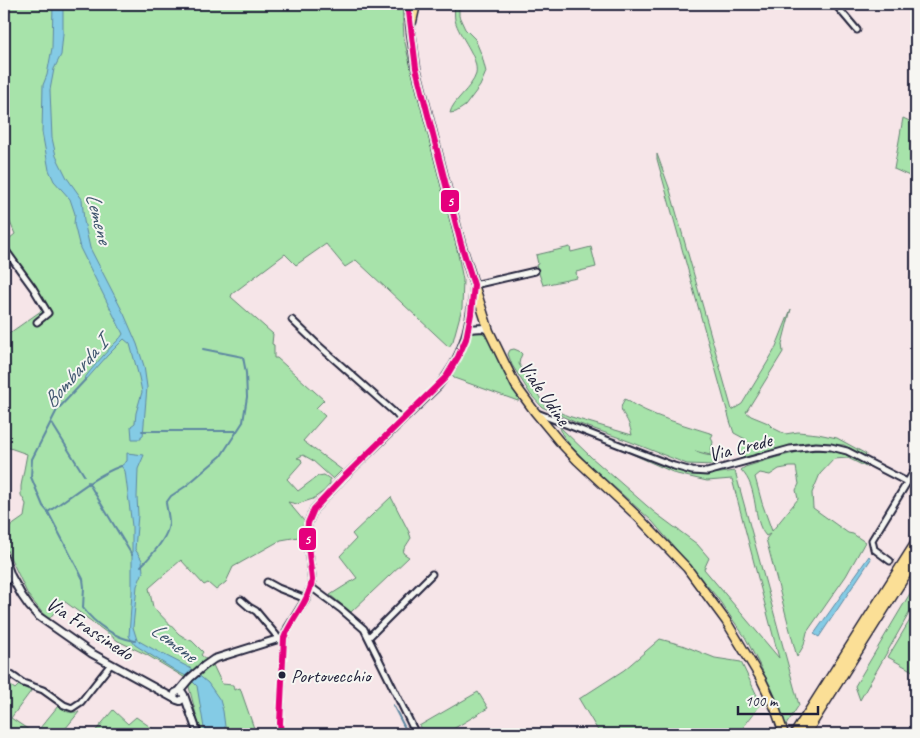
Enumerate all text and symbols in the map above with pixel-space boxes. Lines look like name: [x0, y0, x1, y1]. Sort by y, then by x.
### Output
line badge: 5: [440, 189, 460, 213]
water label: Lemene: [80, 190, 119, 249]
text: 5: [447, 193, 455, 210]
water label: Bombarda I: [37, 325, 118, 413]
street label: Viale Udine: [513, 356, 577, 432]
street label: Via Crede: [706, 427, 776, 467]
line badge: 5: [298, 527, 317, 551]
text: 5: [304, 531, 312, 548]
street label: Via Frassinedo: [42, 591, 139, 666]
water label: Lemene: [146, 616, 205, 670]
place label: Portovecchio: [291, 664, 373, 688]
marker: Portovecchio: [277, 670, 287, 680]
scale bar: [738, 683, 818, 715]
text: 100 m: [745, 692, 779, 711]

